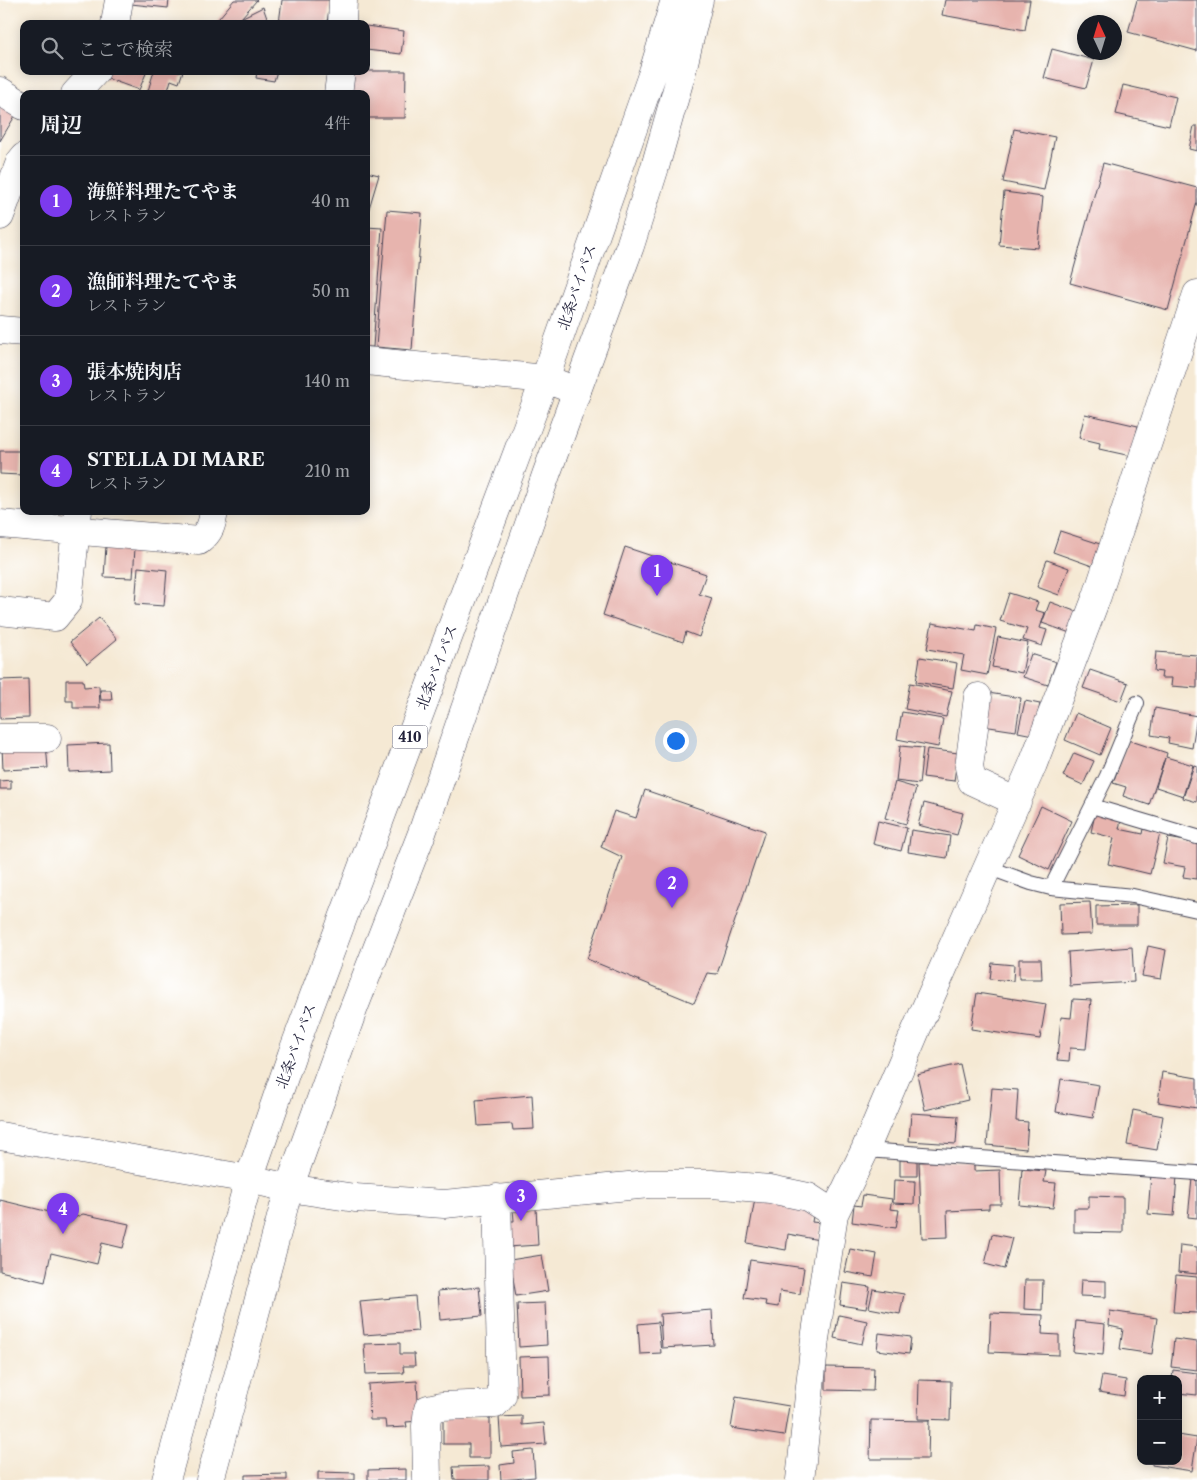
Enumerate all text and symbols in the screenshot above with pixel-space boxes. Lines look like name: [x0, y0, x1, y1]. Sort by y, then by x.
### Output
north arrow: [1077, 15, 1122, 60]
search box: [20, 20, 370, 75]
icon: search: [38, 34, 66, 62]
text: ここで検索: [78, 38, 173, 61]
text: 周辺: [40, 112, 82, 137]
text: 4件: [325, 113, 350, 133]
text: 海鮮料理たてやま: [87, 180, 239, 203]
text: 1: [52, 191, 60, 211]
text: 40 m: [311, 191, 350, 211]
text: レストラン: [87, 205, 167, 225]
street label: 北条バイパス: [553, 241, 600, 332]
text: 漁師料理たてやま: [87, 270, 239, 293]
text: 2: [51, 281, 61, 301]
text: 50 m: [312, 281, 350, 301]
text: レストラン: [87, 295, 167, 315]
text: 張本焼肉店: [87, 360, 182, 383]
text: 3: [51, 371, 61, 391]
text: 140 m: [305, 371, 350, 391]
text: レストラン: [87, 385, 167, 405]
text: STELLA DI MARE: [87, 448, 265, 471]
text: 4: [51, 461, 61, 481]
text: 210 m: [305, 461, 350, 481]
text: レストラン: [87, 473, 167, 493]
pin: 1: [641, 555, 673, 596]
street label: 北条バイパス: [412, 622, 461, 712]
road number: 410: [392, 726, 428, 749]
your location: [663, 728, 689, 754]
pin: 2: [656, 867, 688, 908]
street label: 北条バイパス: [271, 1000, 320, 1091]
pin: 3: [505, 1180, 537, 1221]
pin: 4: [47, 1193, 79, 1234]
map controls: [1137, 1375, 1182, 1465]
button: +: [1137, 1375, 1182, 1420]
button: −: [1137, 1420, 1182, 1465]

